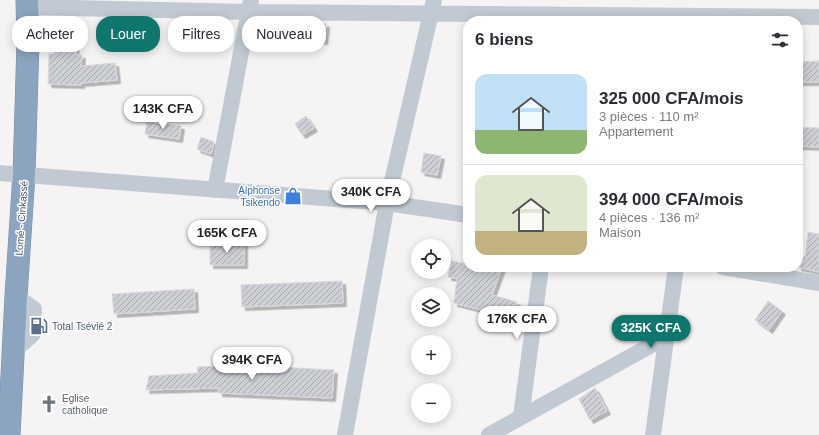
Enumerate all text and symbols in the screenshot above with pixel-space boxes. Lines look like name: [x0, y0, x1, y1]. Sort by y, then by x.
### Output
chip: Acheter: [12, 16, 88, 52]
chip: Louer: [96, 16, 160, 52]
chip: Filtres: [168, 16, 234, 52]
chip: Nouveau: [242, 16, 326, 52]
icon: filters: [769, 29, 791, 51]
text: 6 biens: [475, 30, 534, 49]
text: 325 000 CFA/mois: [599, 89, 744, 108]
icon: home: [507, 90, 555, 138]
pin: 143K CFA: [122, 96, 204, 130]
text: 143K CFA: [133, 101, 193, 116]
text: 3 pièces · 110 m²: [599, 109, 698, 124]
text: Appartement: [599, 124, 673, 139]
pin: 340K CFA: [330, 179, 412, 213]
street label: Lomé - Cinkassé: [13, 180, 30, 256]
text: 340K CFA: [341, 184, 401, 199]
place label: Alphonse Tsikendo: [238, 185, 280, 208]
shop icon: Alphonse Tsikendo: [283, 186, 303, 206]
text: 394 000 CFA/mois: [599, 190, 744, 209]
icon: home: [507, 191, 555, 239]
text: 4 pièces · 136 m²: [599, 210, 699, 225]
pin: 165K CFA: [186, 220, 268, 254]
text: 165K CFA: [197, 225, 257, 240]
text: Maison: [599, 225, 641, 240]
map controls: [411, 239, 451, 423]
button: locate: [411, 239, 451, 279]
button: layers: [411, 287, 451, 327]
pin: 176K CFA: [476, 306, 558, 340]
text: 176K CFA: [487, 311, 547, 326]
pin: 325K CFA: [610, 315, 692, 349]
fuel station icon: Total Tsévié 2: [29, 316, 49, 336]
text: 325K CFA: [621, 320, 681, 335]
place label: Total Tsévié 2: [52, 321, 113, 332]
button: +: [411, 335, 451, 375]
pin: 394K CFA: [211, 347, 293, 381]
text: 394K CFA: [222, 352, 282, 367]
button: −: [411, 383, 451, 423]
place label: Eglise catholique: [62, 393, 108, 416]
church icon: Eglise catholique: [39, 394, 59, 414]

